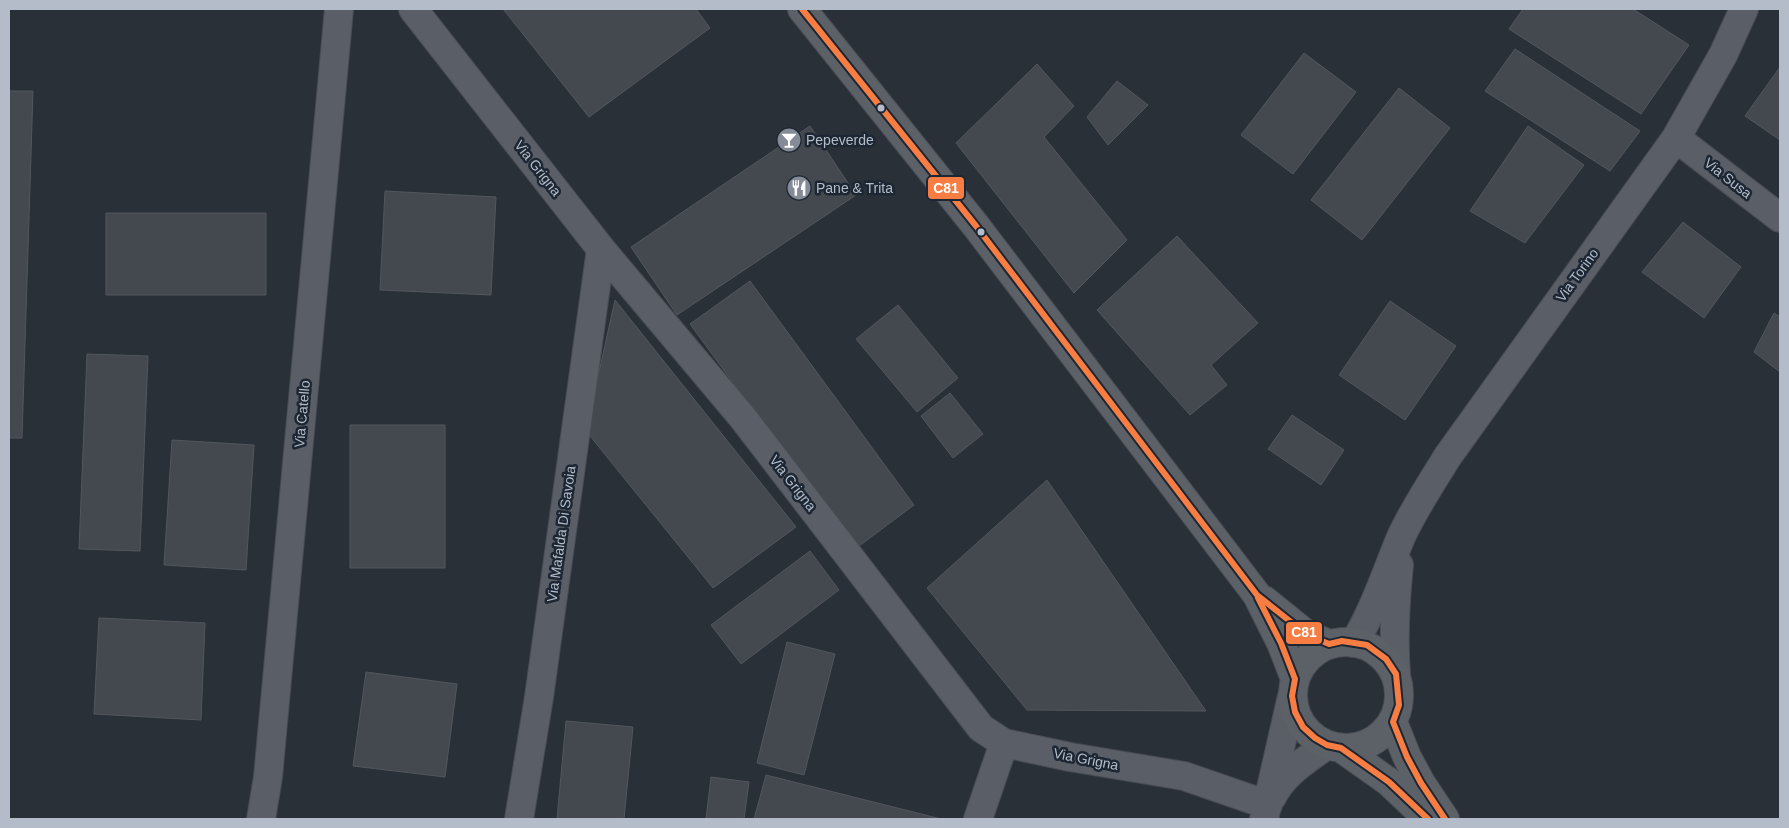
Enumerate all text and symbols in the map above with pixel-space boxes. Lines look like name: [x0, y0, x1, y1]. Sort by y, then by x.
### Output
unlabelled marker: [876, 103, 886, 113]
bar icon: Pepeverde: [776, 127, 802, 153]
place label: Pepeverde: [806, 132, 874, 148]
street label: Via Grigna: [511, 137, 565, 199]
street label: Via Susa: [1701, 155, 1755, 202]
restaurant icon: Pane & Trita: [786, 175, 812, 201]
line badge: C81: [927, 176, 965, 200]
place label: Pane & Trita: [816, 180, 893, 196]
text: C81: [933, 180, 959, 196]
unlabelled marker: [976, 227, 986, 237]
street label: Via Torino: [1552, 245, 1602, 305]
street label: Via Catello: [291, 379, 313, 448]
street label: Via Grigna: [766, 452, 820, 514]
street label: Via Mafalda Di Savoia: [544, 465, 579, 603]
line badge: C81: [1285, 621, 1323, 645]
text: C81: [1291, 624, 1317, 640]
street label: Via Grigna: [1052, 745, 1120, 773]

